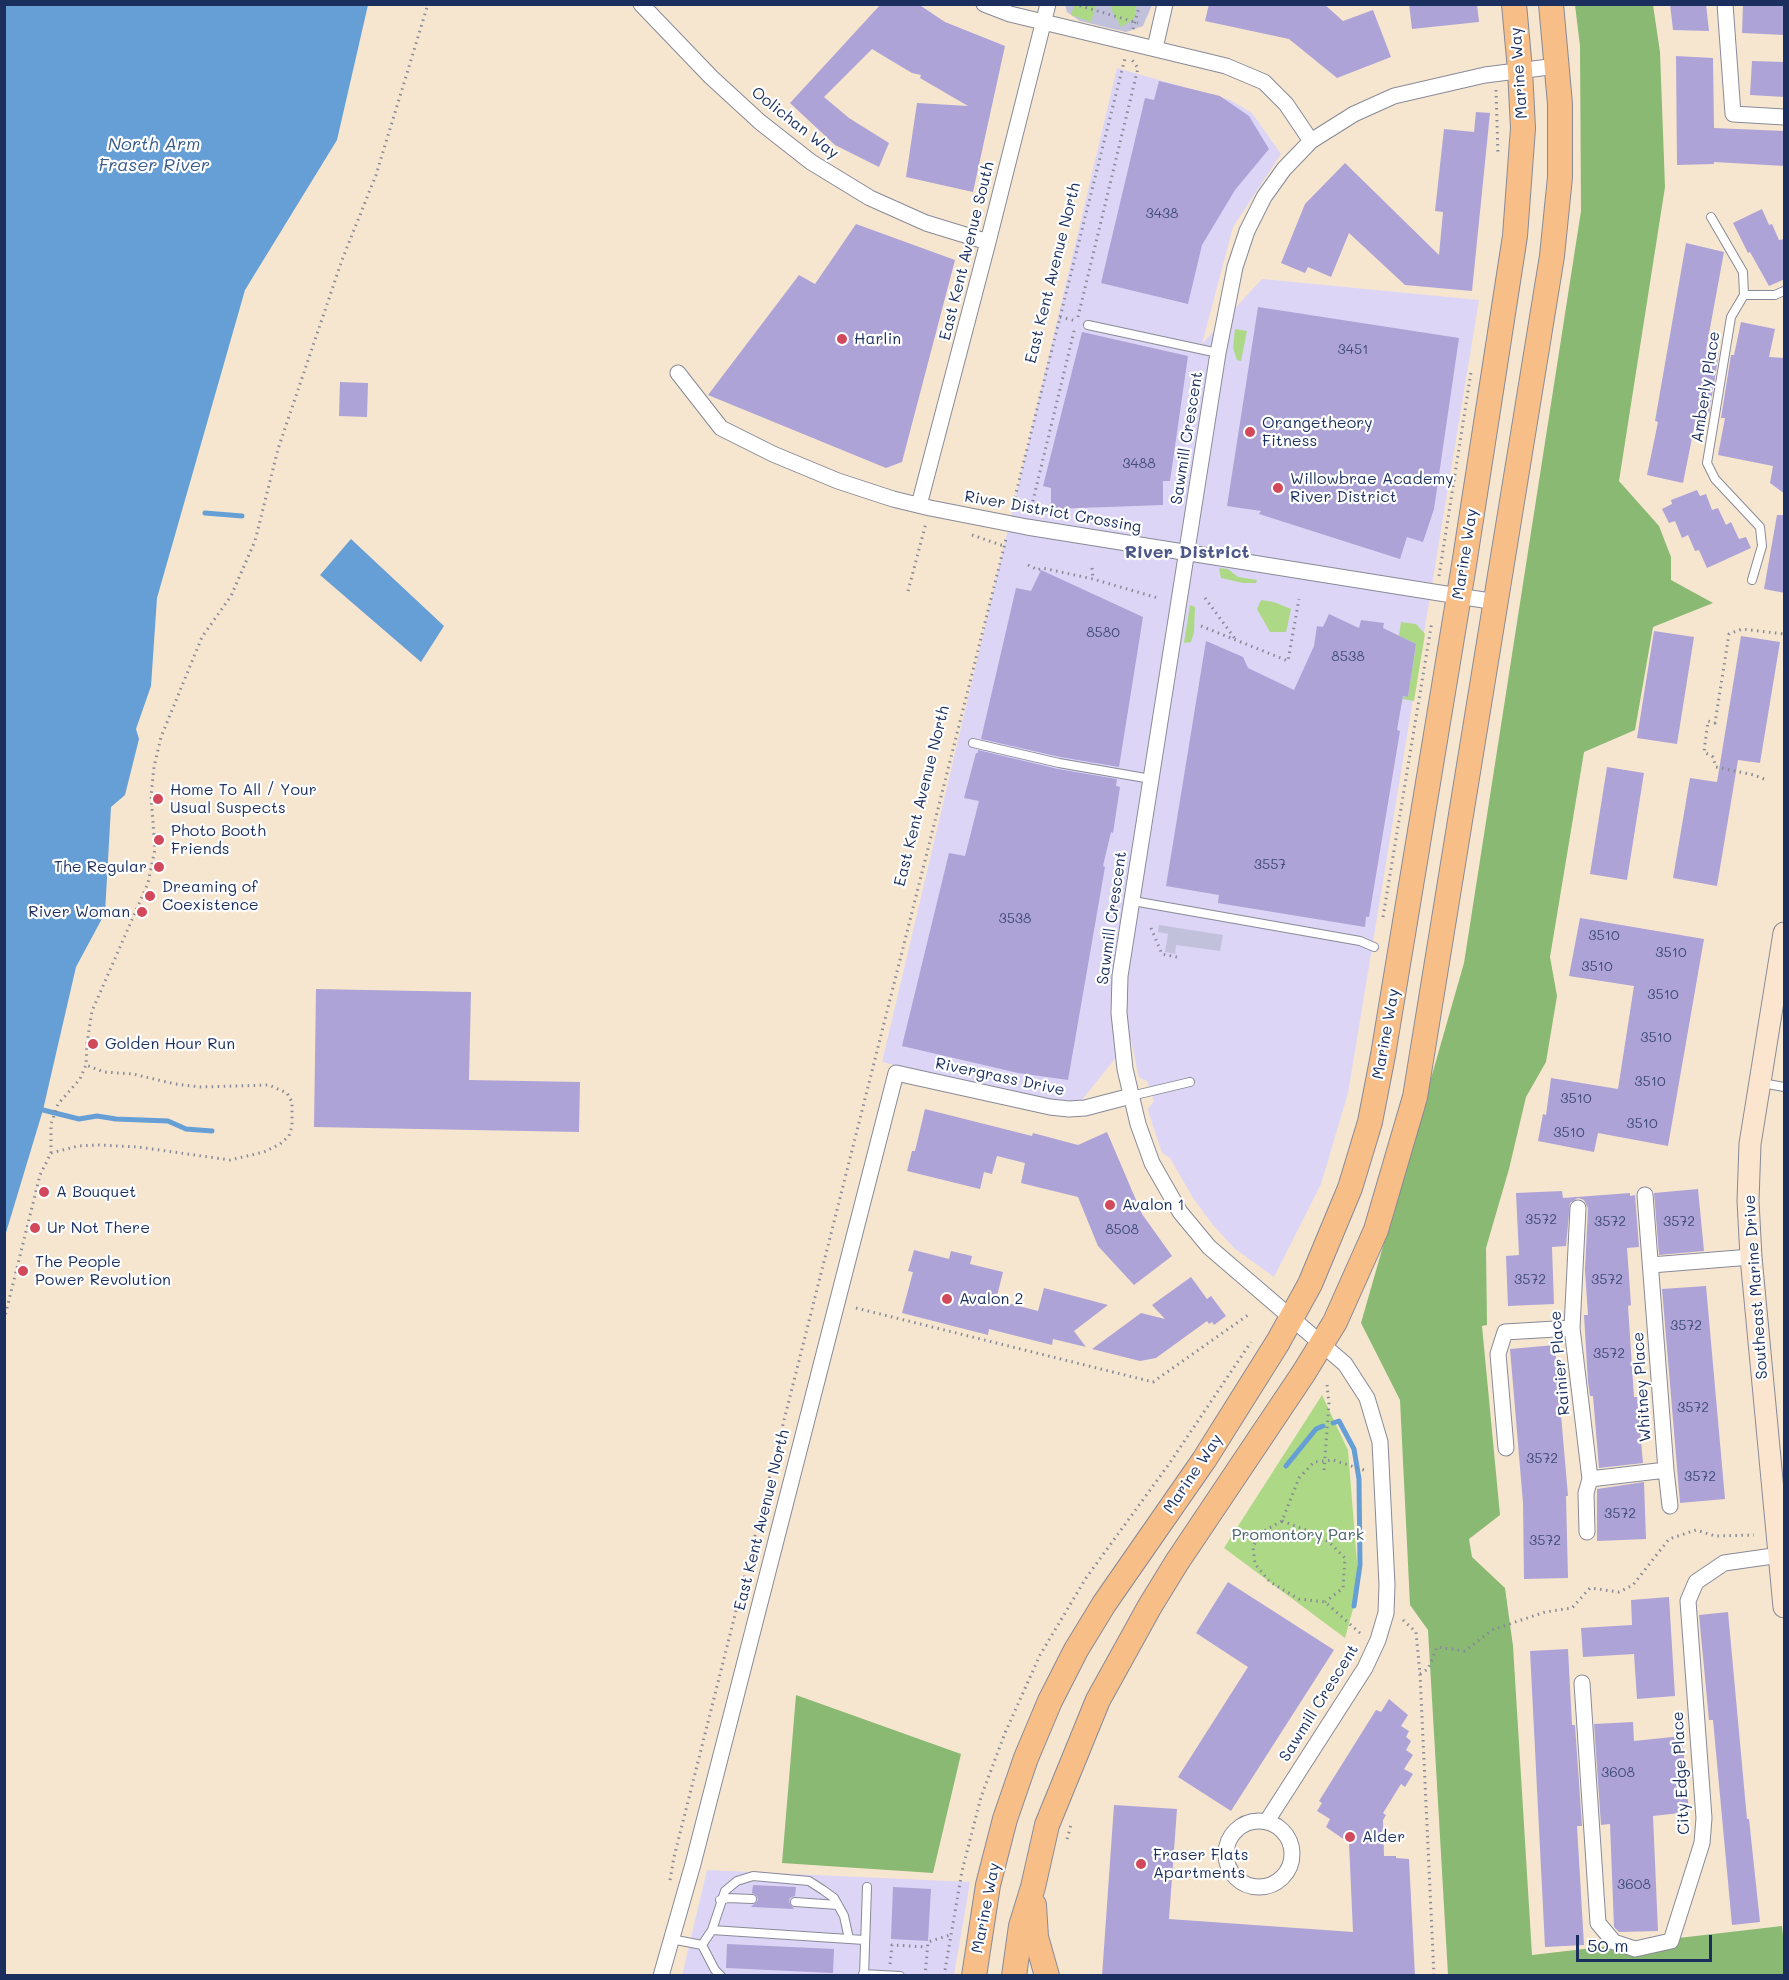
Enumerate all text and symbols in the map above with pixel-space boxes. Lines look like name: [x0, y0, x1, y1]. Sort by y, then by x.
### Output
street label: Marine Way: [1506, 26, 1532, 120]
street label: Oolichan Way: [747, 83, 843, 163]
water label: North Arm Fraser River: [98, 133, 210, 176]
street label: East Kent Avenue South: [935, 160, 999, 342]
street label: East Kent Avenue North: [1021, 181, 1085, 365]
house number: 3438: [1145, 206, 1179, 222]
place label: Harlin: [854, 329, 901, 349]
street label: Amberly Place: [1688, 330, 1724, 444]
marker: Harlin: [835, 332, 849, 346]
house number: 3451: [1338, 342, 1368, 358]
street label: Sawmill Crescent: [1167, 370, 1207, 506]
place label: Orangetheory Fitness: [1262, 413, 1373, 451]
marker: Orangetheory Fitness: [1243, 425, 1257, 439]
house number: 3488: [1122, 456, 1156, 472]
place label: Willowbrae Academy River District: [1290, 469, 1454, 507]
marker: Willowbrae Academy River District: [1271, 481, 1285, 495]
street label: River District Crossing: [963, 487, 1143, 537]
street label: Marine Way: [1448, 507, 1482, 601]
district label: River District: [1124, 541, 1250, 563]
house number: 8580: [1086, 625, 1120, 641]
house number: 8538: [1331, 649, 1365, 665]
street label: East Kent Avenue North: [890, 704, 954, 888]
place label: Home To All / Your Usual Suspects: [170, 780, 317, 818]
marker: Home To All / Your Usual Suspects: [151, 792, 165, 806]
place label: Photo Booth Friends: [171, 821, 266, 859]
marker: Photo Booth Friends: [152, 833, 166, 847]
street label: Sawmill Crescent: [1093, 850, 1131, 986]
place label: The Regular: [54, 857, 147, 877]
house number: 3557: [1254, 857, 1286, 873]
marker: The Regular: [152, 860, 166, 874]
place label: Dreaming of Coexistence: [162, 877, 259, 915]
marker: Dreaming of Coexistence: [143, 889, 157, 903]
place label: River Woman: [28, 902, 130, 922]
marker: River Woman: [135, 905, 149, 919]
house number: 3538: [998, 911, 1032, 927]
house number: 3510: [1588, 928, 1620, 944]
house number: 3510: [1655, 945, 1687, 961]
house number: 3510: [1581, 959, 1613, 975]
street label: Marine Way: [1369, 987, 1403, 1081]
house number: 3510: [1647, 987, 1679, 1003]
house number: 3510: [1640, 1030, 1672, 1046]
place label: Golden Hour Run: [105, 1034, 235, 1054]
marker: Golden Hour Run: [86, 1037, 100, 1051]
street label: Rivergrass Drive: [934, 1054, 1066, 1100]
house number: 3510: [1634, 1074, 1666, 1090]
house number: 3510: [1560, 1091, 1592, 1107]
house number: 3510: [1626, 1116, 1658, 1132]
house number: 3510: [1553, 1125, 1585, 1141]
place label: A Bouquet: [56, 1182, 136, 1202]
marker: A Bouquet: [37, 1185, 51, 1199]
street label: Southeast Marine Drive: [1740, 1194, 1772, 1380]
place label: Avalon 1: [1122, 1195, 1185, 1215]
marker: Avalon 1: [1103, 1198, 1117, 1212]
house number: 3572: [1525, 1212, 1557, 1228]
house number: 3572: [1594, 1214, 1626, 1230]
house number: 3572: [1663, 1214, 1695, 1230]
place label: Ur Not There: [47, 1218, 150, 1238]
marker: Ur Not There: [28, 1221, 42, 1235]
house number: 8508: [1105, 1222, 1139, 1238]
place label: The People Power Revolution: [35, 1252, 171, 1290]
marker: The People Power Revolution: [16, 1264, 30, 1278]
house number: 3572: [1514, 1272, 1546, 1288]
house number: 3572: [1591, 1272, 1623, 1288]
place label: Avalon 2: [959, 1289, 1023, 1309]
marker: Avalon 2: [940, 1292, 954, 1306]
street label: Rainier Place: [1546, 1310, 1574, 1416]
house number: 3572: [1670, 1318, 1702, 1334]
street label: Whitney Place: [1629, 1331, 1655, 1443]
house number: 3572: [1593, 1346, 1625, 1362]
house number: 3572: [1677, 1400, 1709, 1416]
street label: East Kent Avenue North: [730, 1428, 794, 1612]
street label: Marine Way: [1159, 1431, 1227, 1517]
house number: 3572: [1526, 1451, 1558, 1467]
house number: 3572: [1684, 1469, 1716, 1485]
house number: 3572: [1604, 1506, 1636, 1522]
park label: Promontory Park: [1232, 1525, 1364, 1545]
house number: 3572: [1529, 1533, 1561, 1549]
street label: Sawmill Crescent: [1275, 1641, 1363, 1765]
street label: City Edge Place: [1668, 1711, 1694, 1835]
house number: 3608: [1601, 1765, 1635, 1781]
place label: Alder: [1362, 1827, 1405, 1847]
marker: Alder: [1343, 1830, 1357, 1844]
place label: Fraser Flats Apartments: [1153, 1845, 1249, 1883]
marker: Fraser Flats Apartments: [1134, 1857, 1148, 1871]
street label: Marine Way: [968, 1861, 1004, 1955]
house number: 3608: [1617, 1877, 1651, 1893]
scale bar: [1579, 1923, 1716, 1961]
text: 50 m: [1587, 1933, 1629, 1957]

